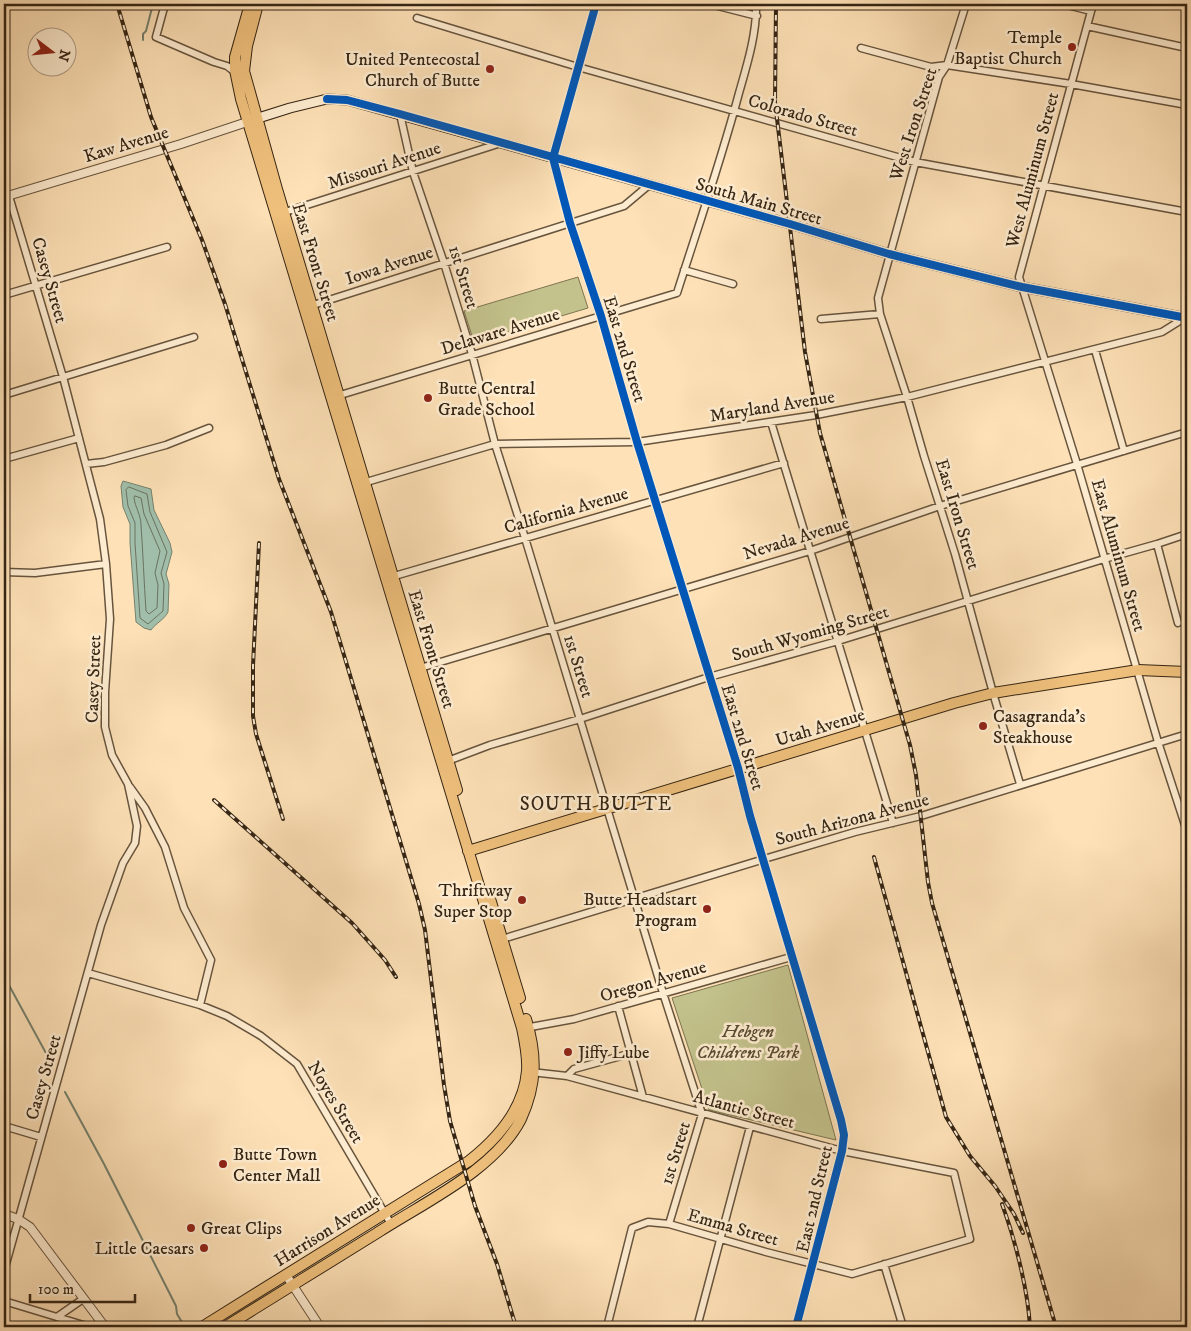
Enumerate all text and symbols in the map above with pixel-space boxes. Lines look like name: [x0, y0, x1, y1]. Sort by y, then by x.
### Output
place label: Temple Baptist Church: [954, 27, 1063, 70]
north arrow: [28, 28, 78, 78]
marker: Temple Baptist Church: [1066, 41, 1078, 53]
text: N: [53, 47, 74, 64]
place label: United Pentecostal Church of Butte: [345, 49, 481, 92]
marker: United Pentecostal Church of Butte: [484, 63, 496, 75]
street label: West Iron Street: [885, 65, 943, 184]
street label: Colorado Street: [745, 90, 860, 142]
street label: West Aluminum Street: [1001, 90, 1064, 252]
street label: Kaw Avenue: [81, 122, 171, 168]
street label: Missouri Avenue: [325, 137, 444, 195]
street label: South Main Street: [693, 173, 825, 231]
street label: East Front Street: [287, 200, 344, 325]
street label: Casey Street: [26, 235, 72, 326]
street label: Iowa Avenue: [343, 241, 436, 290]
street label: 1st Street: [443, 243, 483, 312]
street label: East 2nd Street: [597, 294, 651, 405]
street label: Delaware Avenue: [438, 303, 562, 360]
place label: Butte Central Grade School: [438, 378, 536, 421]
street label: Maryland Avenue: [708, 386, 836, 428]
marker: Butte Central Grade School: [422, 392, 434, 404]
street label: East Iron Street: [930, 456, 984, 573]
street label: East Aluminum Street: [1086, 476, 1150, 634]
street label: California Avenue: [502, 483, 631, 539]
street label: Nevada Avenue: [741, 512, 852, 566]
street label: East Front Street: [403, 587, 460, 712]
street label: South Wyoming Street: [729, 601, 891, 667]
street label: 1st Street: [558, 632, 598, 701]
street label: Casey Street: [81, 634, 107, 723]
street label: East 2nd Street: [715, 682, 769, 793]
street label: Utah Avenue: [773, 704, 868, 752]
place label: Casagranda's Steakhouse: [993, 706, 1086, 749]
marker: Casagranda's Steakhouse: [977, 720, 989, 732]
street label: South Arizona Avenue: [773, 789, 931, 851]
district label: SOUTH BUTTE: [520, 793, 672, 816]
place label: Thriftway Super Stop: [434, 880, 512, 923]
place label: Butte Headstart Program: [583, 889, 697, 932]
marker: Thriftway Super Stop: [516, 894, 528, 906]
marker: Butte Headstart Program: [701, 903, 713, 915]
street label: Oregon Avenue: [598, 956, 709, 1008]
park label: Hebgen Childrens Park: [697, 1021, 800, 1064]
street label: Casey Street: [21, 1032, 67, 1123]
place label: Jiffy Lube: [576, 1042, 649, 1064]
marker: Jiffy Lube: [562, 1046, 574, 1058]
street label: Noyes Street: [302, 1058, 368, 1148]
street label: Atlantic Street: [691, 1086, 797, 1134]
street label: 1st Street: [656, 1119, 696, 1188]
street label: East 2nd Street: [792, 1143, 838, 1255]
place label: Butte Town Center Mall: [233, 1144, 321, 1187]
marker: Butte Town Center Mall: [217, 1158, 229, 1170]
street label: Harrison Avenue: [271, 1190, 385, 1272]
street label: Emma Street: [685, 1204, 781, 1252]
place label: Great Clips: [201, 1218, 282, 1240]
marker: Great Clips: [185, 1222, 197, 1234]
place label: Little Caesars: [95, 1238, 194, 1260]
marker: Little Caesars: [198, 1242, 210, 1254]
scale bar: [30, 1271, 135, 1303]
text: 100 m: [38, 1280, 74, 1299]

